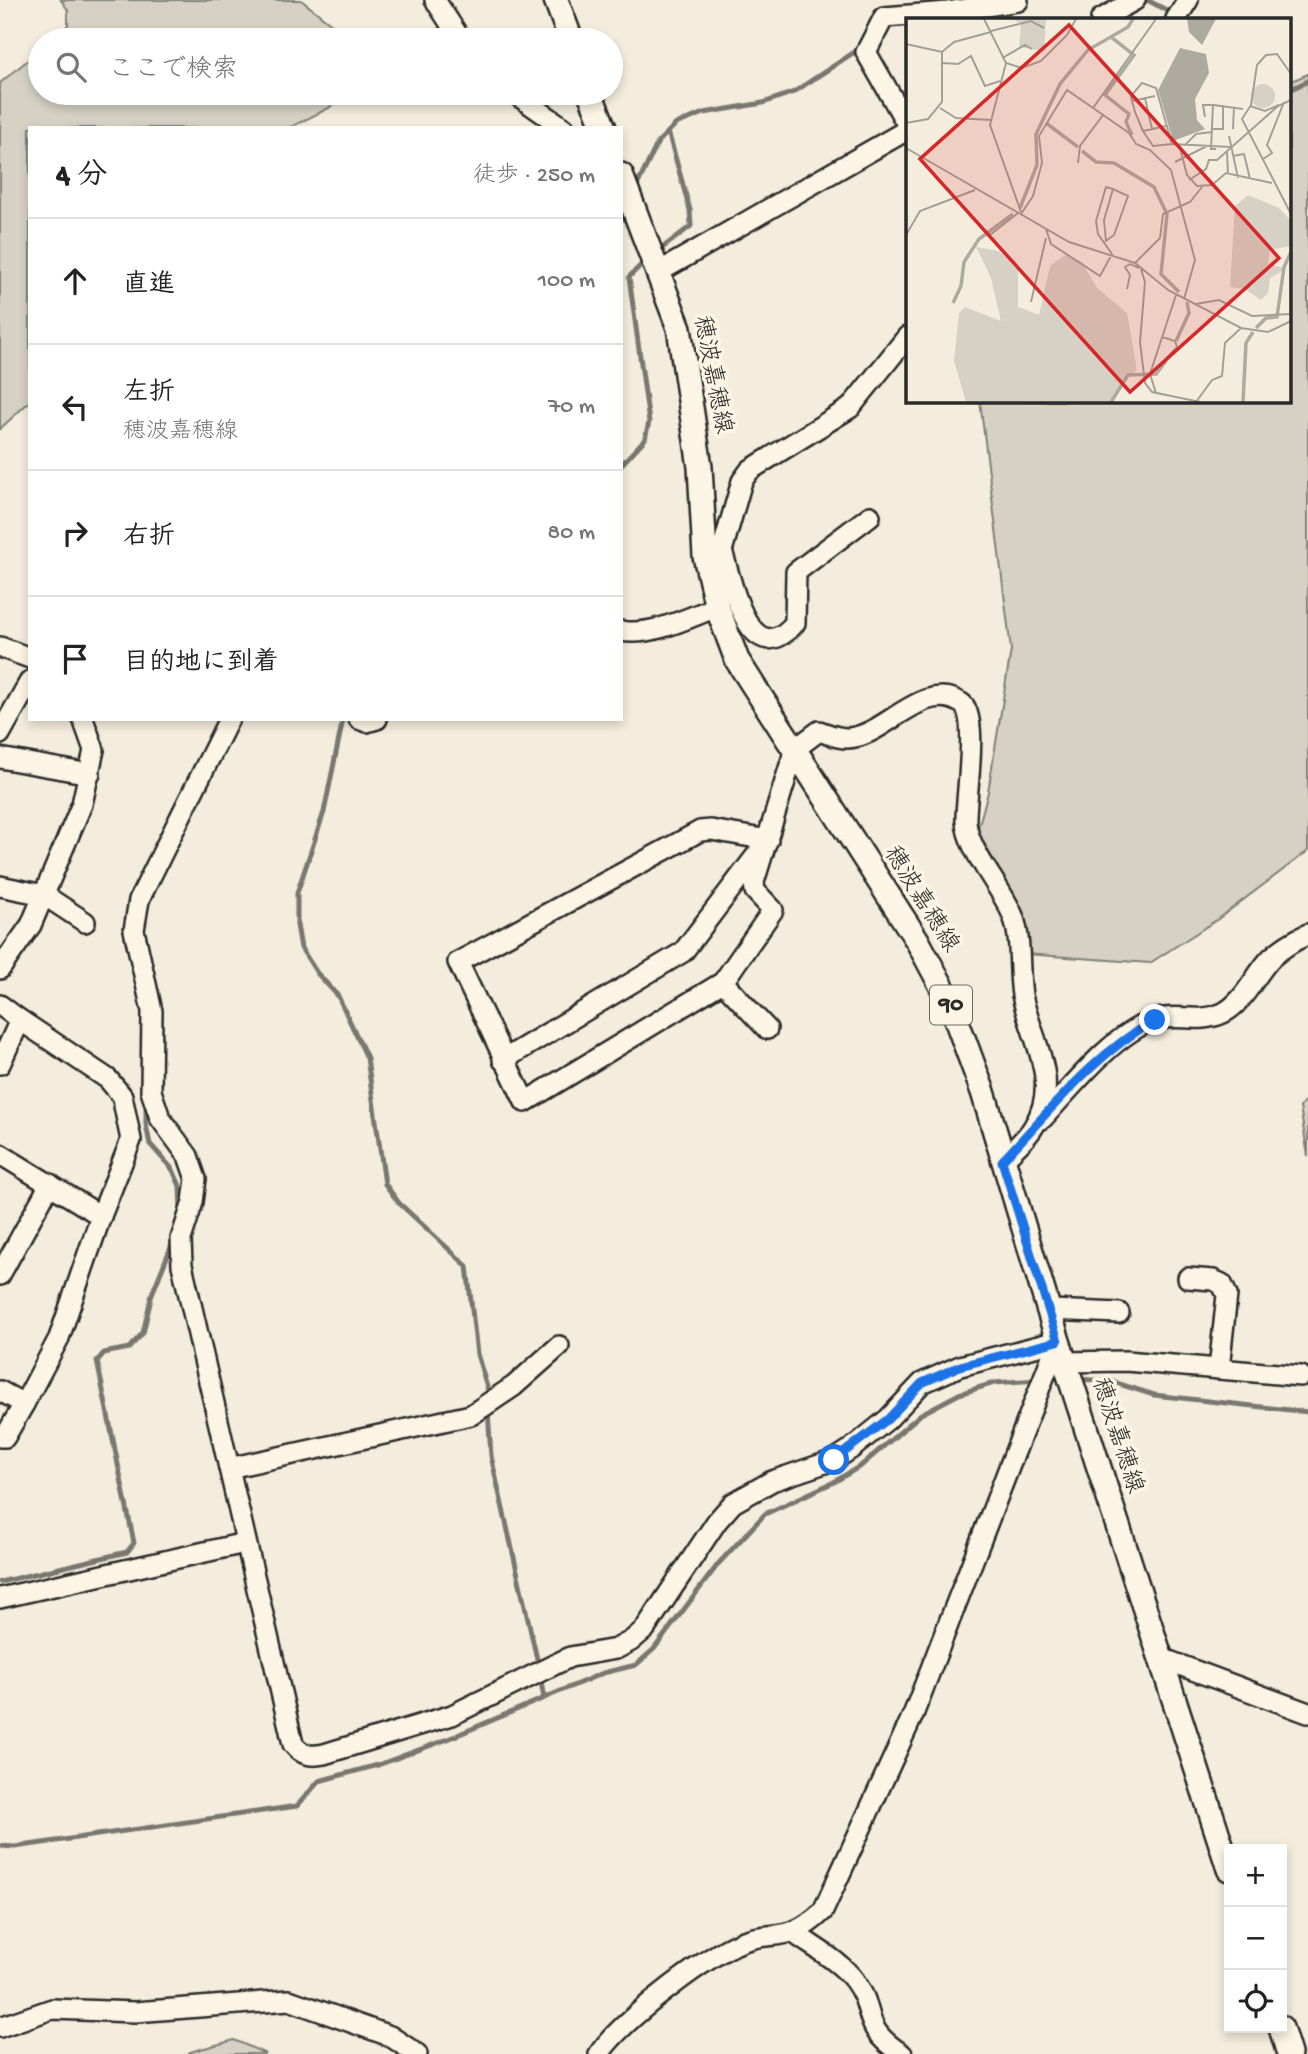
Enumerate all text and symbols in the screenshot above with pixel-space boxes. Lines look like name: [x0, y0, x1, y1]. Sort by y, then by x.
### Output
inset map: [906, 18, 1290, 402]
search box: [28, 28, 623, 105]
icon: search: [52, 48, 90, 86]
text: ここで検索: [108, 56, 238, 87]
text: 4 分: [56, 160, 107, 195]
text: 徒歩 · 250 m: [473, 163, 595, 190]
icon: ahead: [56, 262, 94, 300]
text: 100 m: [538, 268, 595, 295]
text: 直進: [123, 271, 175, 302]
street label: 穂波嘉穂線: [685, 313, 738, 437]
text: 左折: [123, 379, 175, 410]
icon: left: [56, 388, 94, 426]
text: 70 m: [548, 394, 595, 421]
text: 穂波嘉穂線: [123, 419, 238, 446]
icon: right: [56, 514, 94, 552]
text: 80 m: [548, 520, 595, 547]
text: 右折: [123, 523, 175, 554]
icon: arrive: [56, 640, 94, 678]
text: 目的地に到着: [123, 649, 279, 680]
street label: 穂波嘉穂線: [876, 841, 965, 959]
road number: 90: [930, 986, 972, 1024]
route end: [1139, 1004, 1170, 1035]
street label: 穂波嘉穂線: [1084, 1374, 1149, 1498]
route start: [818, 1444, 849, 1475]
map controls: [1224, 1844, 1287, 2033]
button: +: [1224, 1844, 1287, 1907]
button: −: [1224, 1907, 1287, 1970]
button: locate: [1224, 1970, 1287, 2033]

